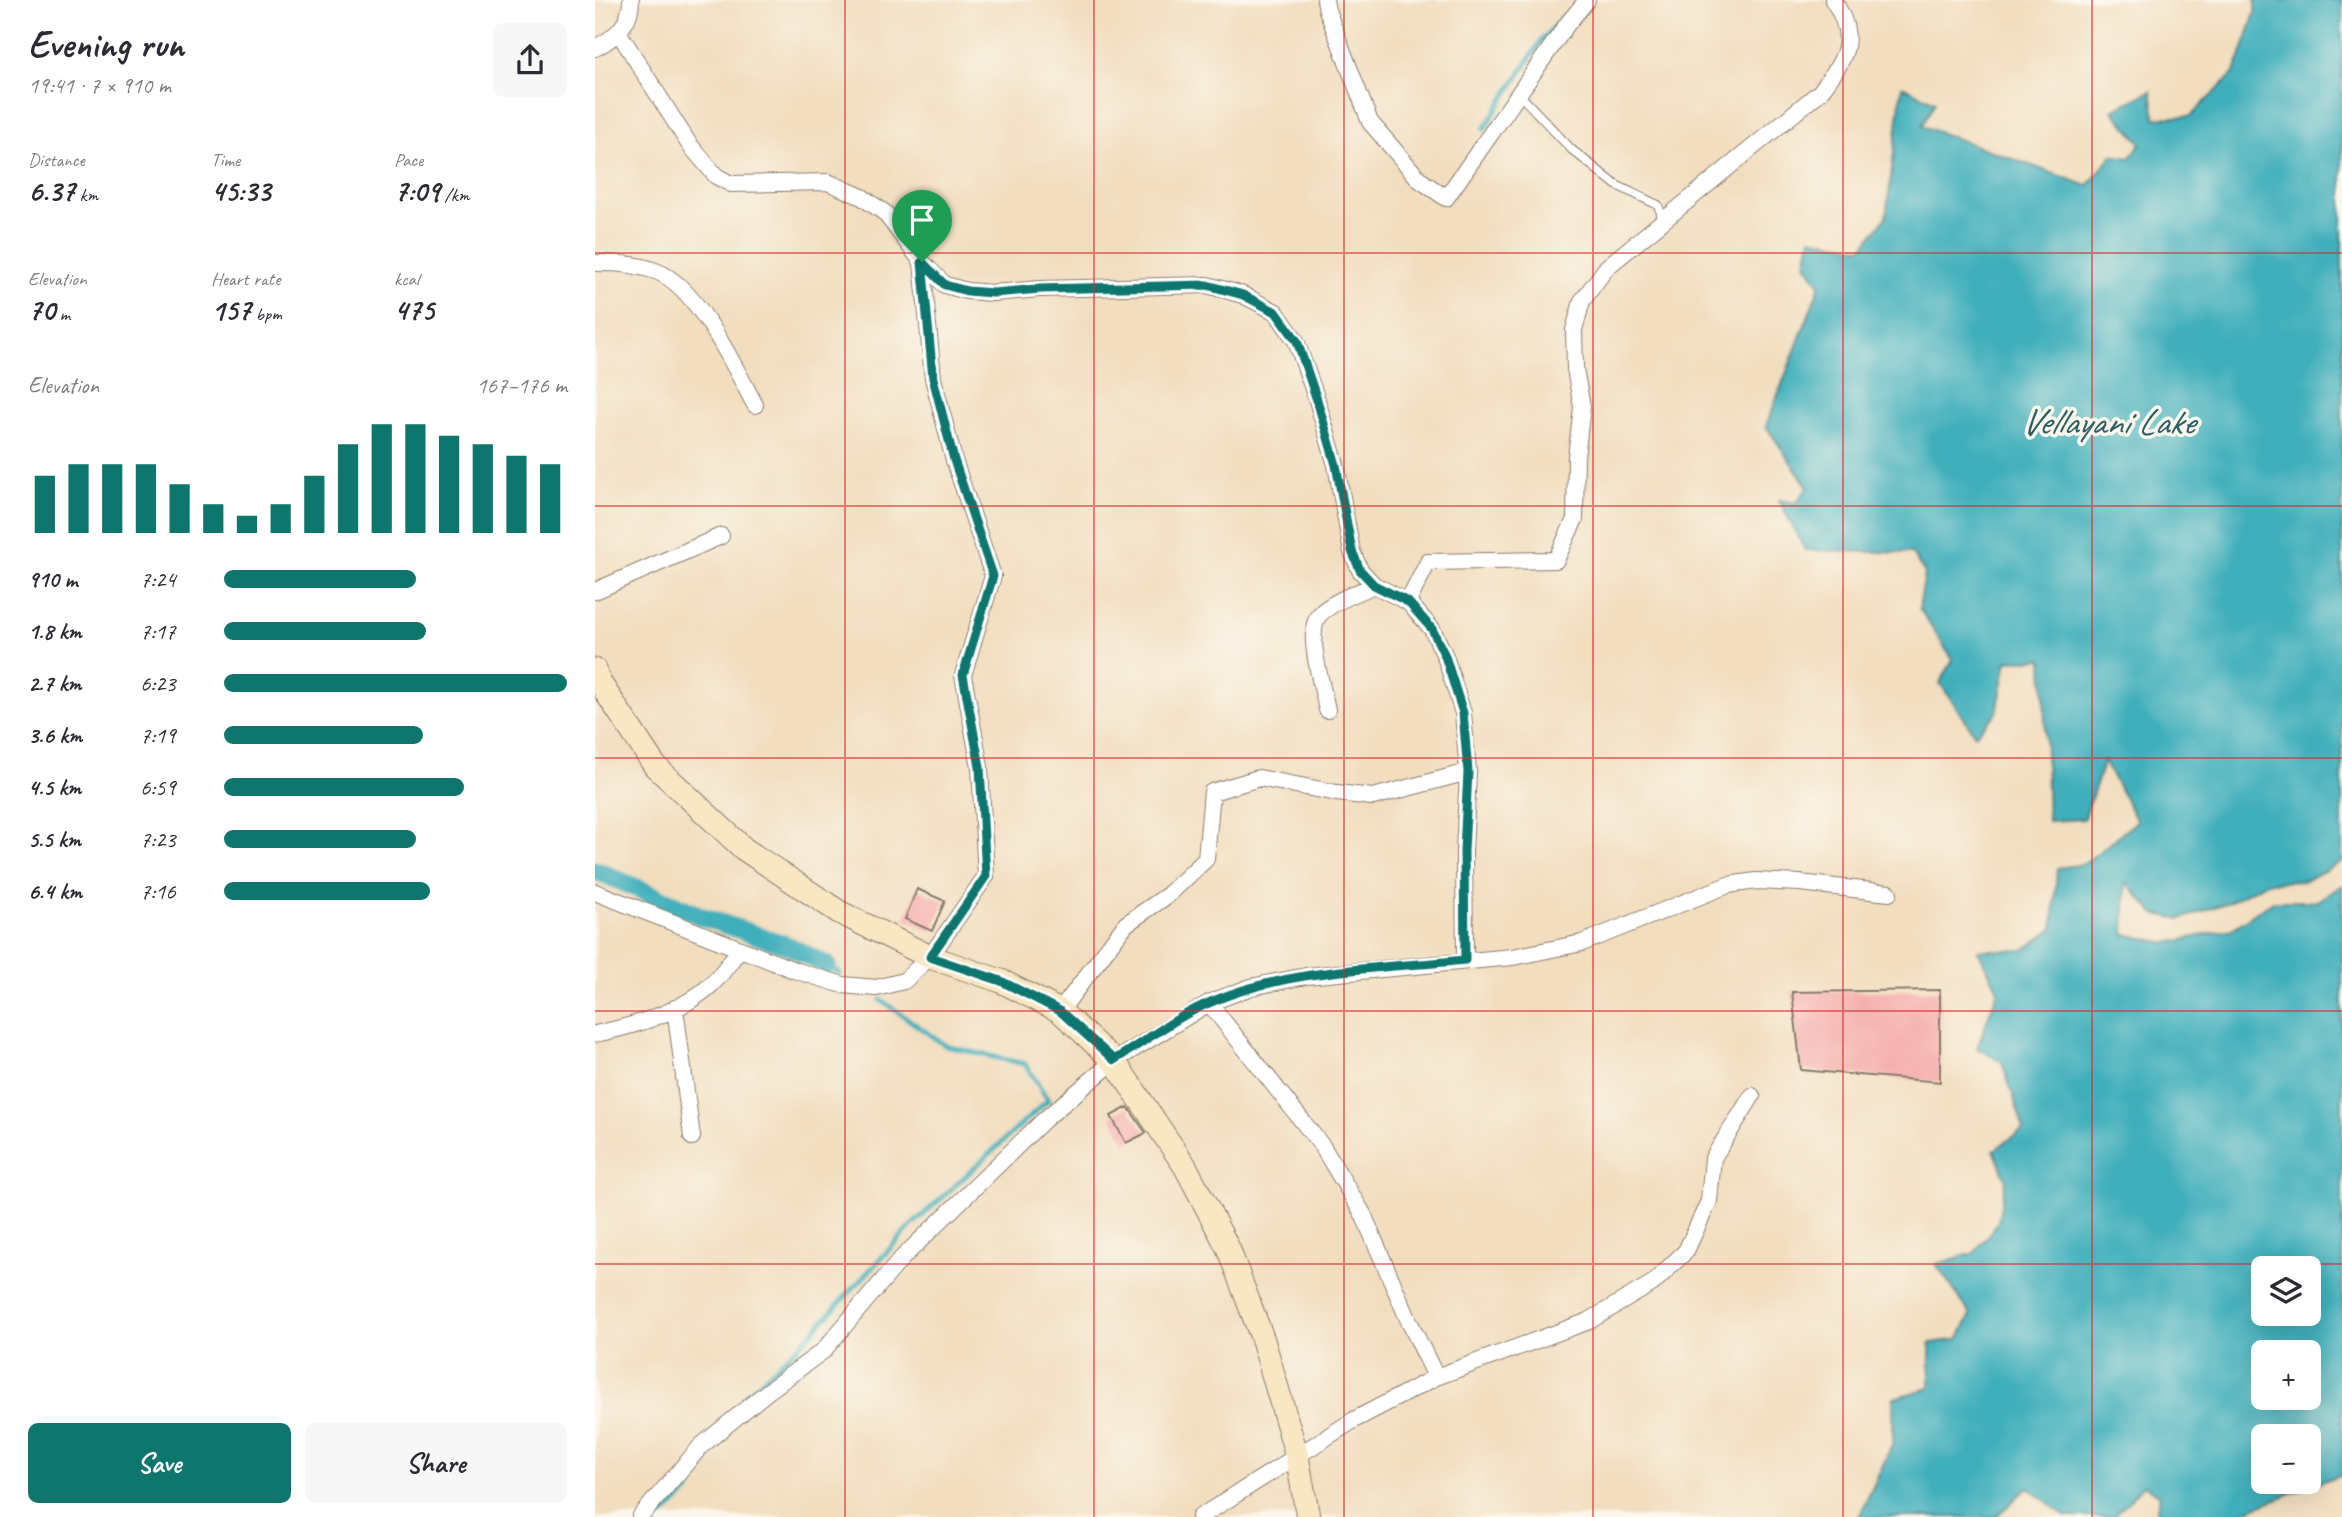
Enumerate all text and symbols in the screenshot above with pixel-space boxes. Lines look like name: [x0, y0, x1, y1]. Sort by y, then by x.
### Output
text: Evening run: [28, 21, 184, 68]
button: share: [493, 23, 567, 97]
text: 19:41 · 7 × 910 m: [28, 71, 171, 100]
text: Distance: [28, 148, 85, 172]
text: Time: [211, 148, 240, 172]
text: Pace: [394, 148, 423, 172]
text: 6.37: [28, 172, 75, 210]
text: 45:33: [211, 172, 270, 210]
text: 7:09: [394, 172, 440, 210]
text: km: [75, 183, 98, 207]
text: /km: [440, 183, 469, 207]
pin: [892, 190, 952, 262]
icon: arrive: [903, 201, 941, 239]
text: Elevation: [28, 267, 86, 291]
text: Heart rate: [211, 267, 280, 291]
text: kcal: [394, 267, 419, 291]
text: 70: [28, 291, 55, 329]
text: 157: [211, 291, 251, 329]
text: 475: [394, 291, 434, 329]
text: m: [55, 302, 70, 326]
text: bpm: [251, 302, 282, 326]
text: Elevation: [28, 371, 99, 400]
text: 167–176 m: [476, 371, 567, 400]
water label: Vellayani Lake: [2020, 398, 2199, 445]
text: 910 m: [28, 565, 77, 594]
text: 7:24: [140, 565, 176, 594]
text: 1.8 km: [28, 617, 82, 646]
text: 7:17: [140, 617, 176, 646]
text: 2.7 km: [28, 669, 81, 698]
text: 6:23: [140, 669, 176, 698]
text: 3.6 km: [28, 721, 82, 750]
text: 7:19: [140, 721, 176, 750]
text: 4.5 km: [28, 773, 81, 802]
text: 6:59: [140, 773, 176, 802]
text: 5.5 km: [28, 825, 81, 854]
text: 7:23: [140, 825, 176, 854]
text: 6.4 km: [28, 877, 82, 906]
text: 7:16: [140, 877, 176, 906]
map controls: [2251, 1256, 2321, 1494]
button: layers: [2251, 1256, 2321, 1326]
button: +: [2251, 1340, 2321, 1410]
button: Save: [28, 1423, 291, 1503]
button: Share: [305, 1423, 567, 1503]
button: −: [2251, 1424, 2321, 1494]

